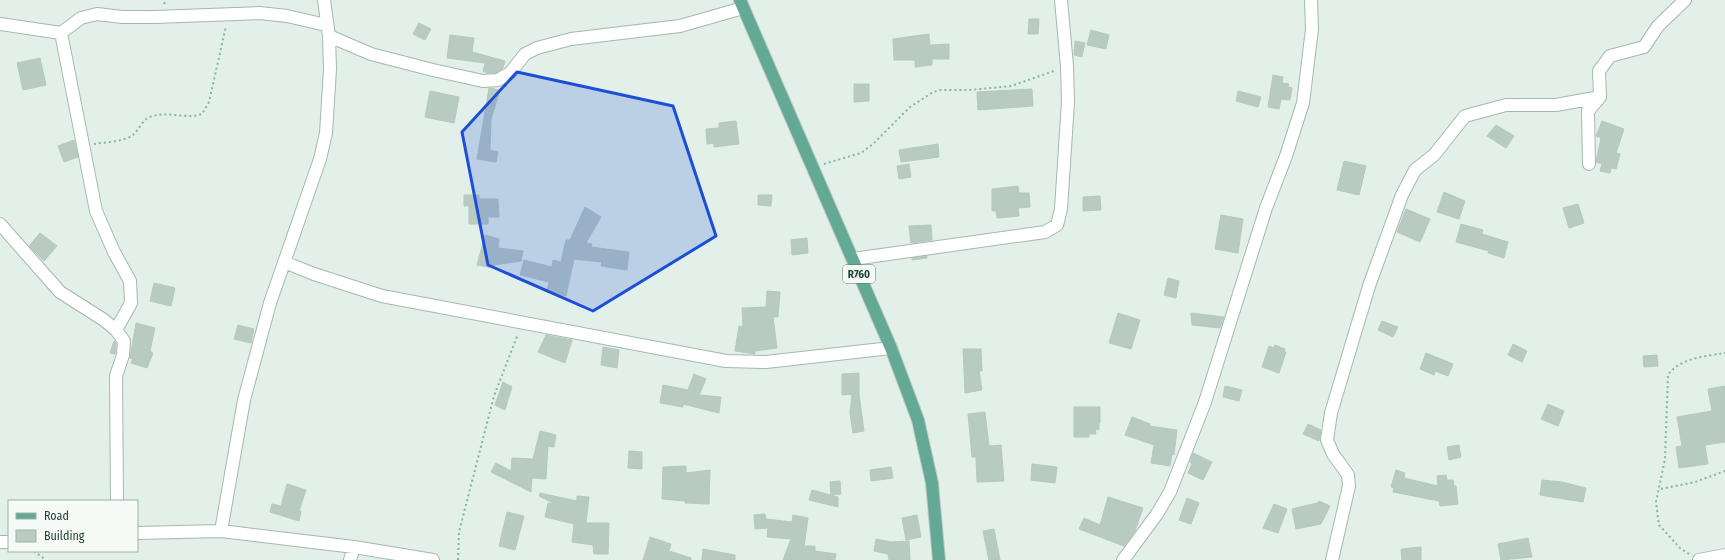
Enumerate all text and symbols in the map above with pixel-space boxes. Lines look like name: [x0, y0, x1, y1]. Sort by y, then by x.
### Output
road number: R760: [843, 265, 875, 283]
legend: [8, 500, 138, 552]
text: Road: [44, 509, 69, 523]
text: Building: [44, 529, 85, 543]

